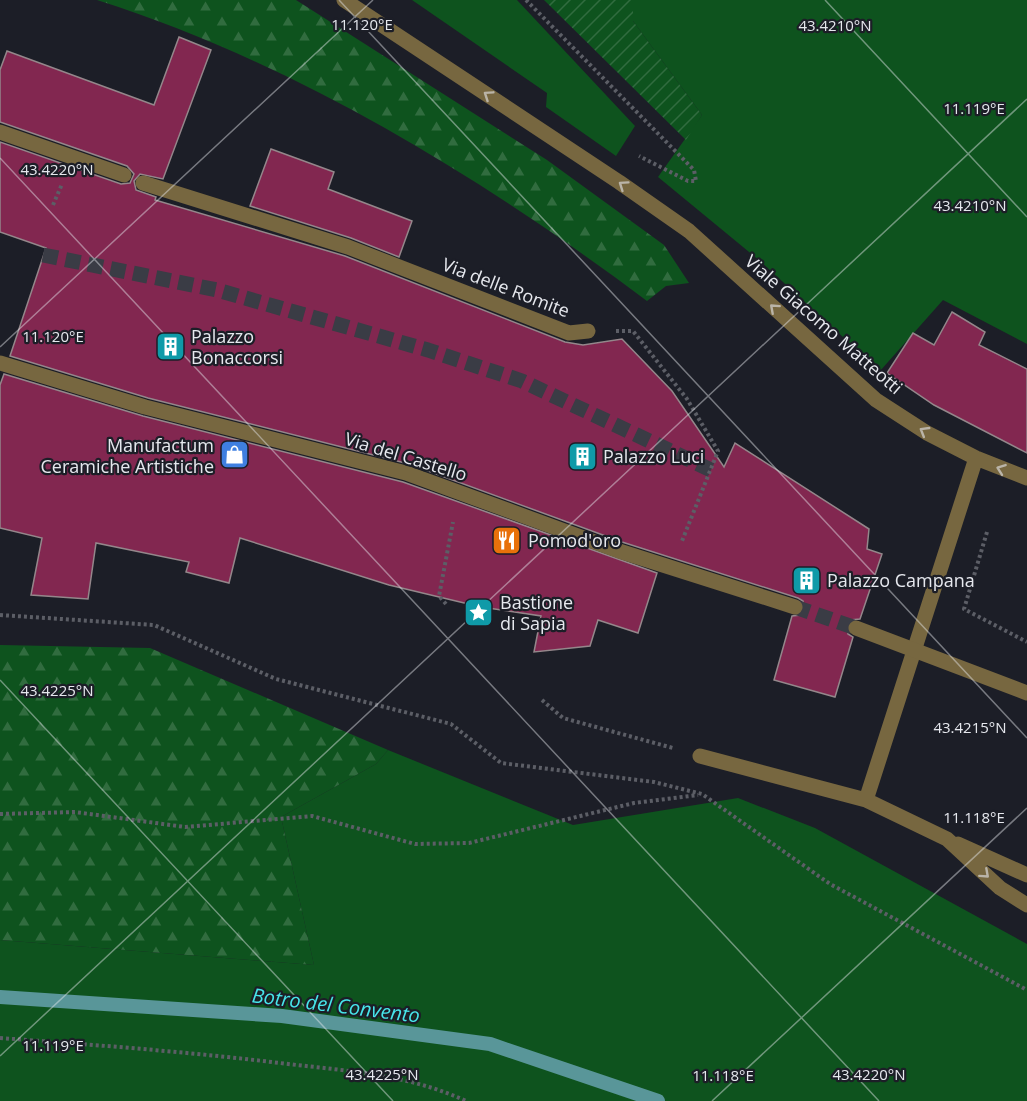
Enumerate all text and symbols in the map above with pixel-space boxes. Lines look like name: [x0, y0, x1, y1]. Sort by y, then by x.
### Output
text: 11.120°E: [331, 14, 393, 34]
text: 43.4210°N: [798, 15, 872, 35]
one-way arrow: [484, 91, 494, 103]
text: 11.119°E: [943, 98, 1005, 118]
text: 43.4220°N: [20, 159, 94, 179]
one-way arrow: [618, 181, 629, 192]
text: 43.4210°N: [933, 195, 1007, 215]
street label: Viale Giacomo Matteotti: [740, 249, 908, 399]
street label: Via delle Romite: [439, 252, 573, 322]
one-way arrow: [770, 304, 780, 315]
place label: Palazzo Bonaccorsi: [191, 324, 283, 369]
text: 11.120°E: [22, 326, 84, 346]
building icon: Palazzo Bonaccorsi: [154, 330, 186, 362]
street label: Via del Castello: [342, 426, 470, 486]
one-way arrow: [920, 426, 930, 438]
place label: Manufactum Ceramiche Artistiche: [41, 433, 214, 478]
shop icon: Manufactum Ceramiche Artistiche: [219, 439, 251, 471]
building icon: Palazzo Luci: [566, 440, 598, 472]
place label: Palazzo Luci: [603, 444, 704, 468]
one-way arrow: [996, 464, 1007, 476]
restaurant icon: Pomod'oro: [491, 524, 523, 556]
place label: Pomod'oro: [528, 528, 621, 552]
building icon: Palazzo Campana: [790, 564, 822, 596]
place label: Palazzo Campana: [827, 568, 975, 592]
place label: Bastione di Sapia: [500, 590, 573, 635]
place icon: Bastione di Sapia: [463, 596, 495, 628]
text: 43.4225°N: [20, 680, 94, 700]
text: 43.4215°N: [933, 717, 1007, 737]
text: 11.118°E: [943, 807, 1005, 827]
one-way arrow: [978, 867, 989, 878]
water label: Botro del Convento: [250, 981, 422, 1029]
text: 11.119°E: [22, 1035, 84, 1055]
text: 43.4225°N: [345, 1064, 419, 1084]
text: 43.4220°N: [832, 1064, 906, 1084]
text: 11.118°E: [692, 1065, 754, 1085]

